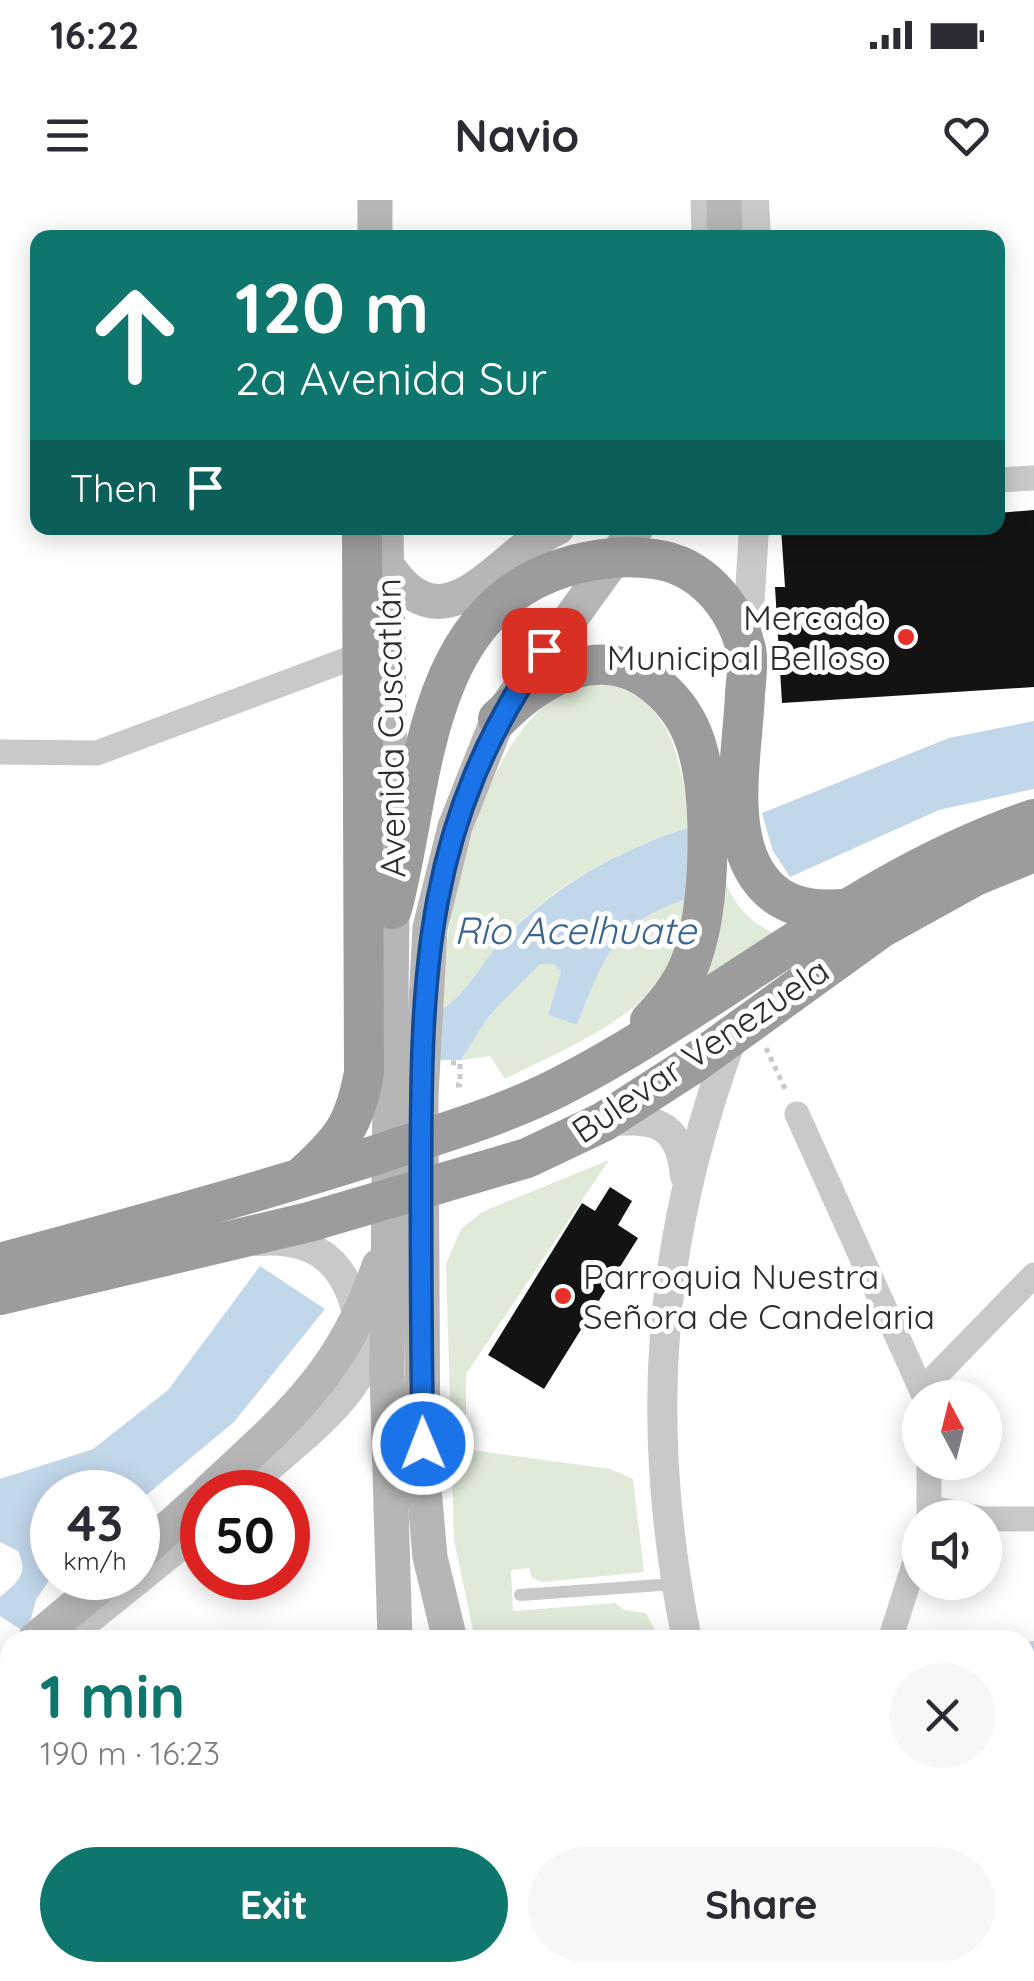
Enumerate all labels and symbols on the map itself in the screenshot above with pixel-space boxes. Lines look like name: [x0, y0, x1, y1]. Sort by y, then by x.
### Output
street label: Avenida Cuscatlán: [365, 578, 415, 878]
place label: Mercado Municipal Belloso: [607, 595, 886, 679]
pin: [502, 608, 587, 693]
marker: Mercado Municipal Belloso: [895, 626, 917, 648]
water label: Río Acelhuate: [454, 906, 697, 954]
street label: Bulevar Venezuela: [563, 948, 837, 1152]
place label: Parroquia Nuestra Señora de Candelaria: [583, 1254, 935, 1338]
marker: Parroquia Nuestra Señora de Candelaria: [552, 1285, 574, 1307]
north arrow: [902, 1380, 1002, 1480]
position arrow: [371, 1392, 475, 1496]
speed limit sign: 50: [180, 1470, 310, 1600]

